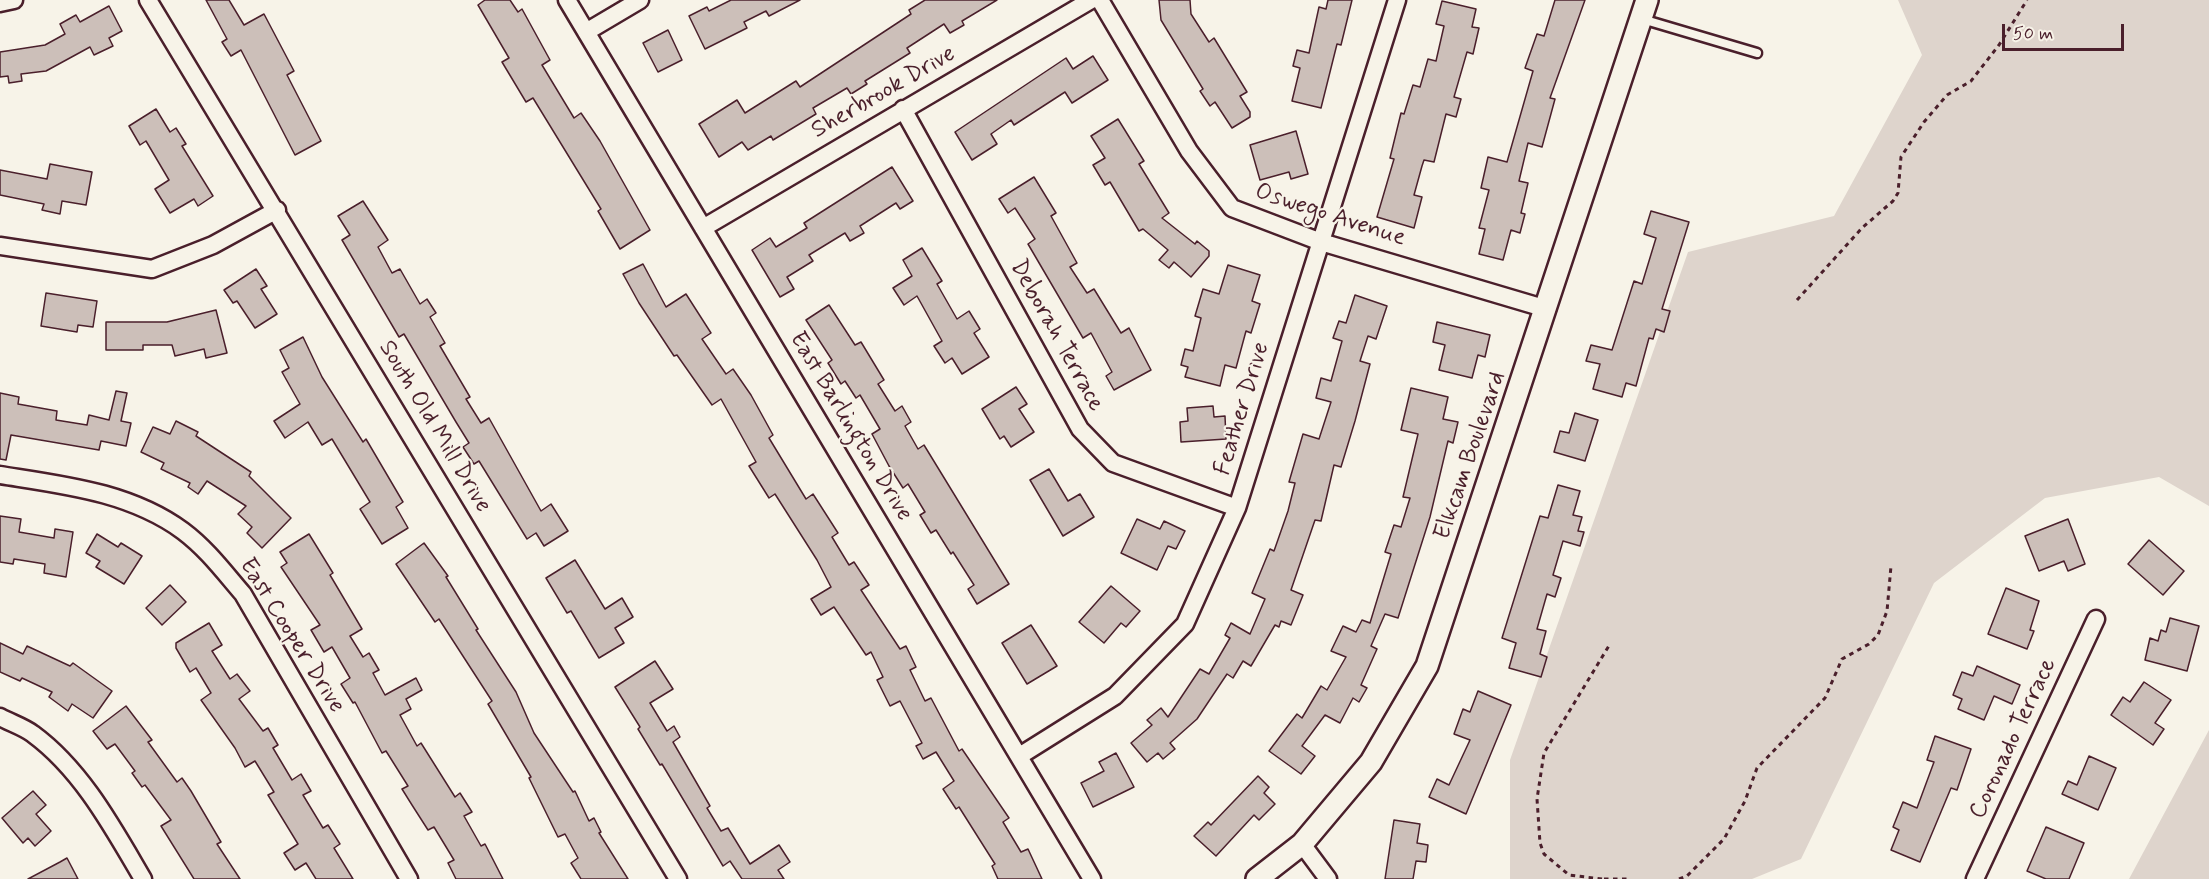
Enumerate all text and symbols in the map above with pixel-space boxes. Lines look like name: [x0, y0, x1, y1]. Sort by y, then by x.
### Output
scale bar: [2005, 12, 2126, 50]
text: 50 m: [2013, 22, 2053, 46]
street label: Sherbrook Drive: [807, 40, 961, 146]
street label: Oswego Avenue: [1251, 178, 1409, 254]
street label: Deborah Terrace: [1002, 255, 1110, 417]
street label: East Barlington Drive: [782, 327, 918, 527]
street label: South Old Mill Drive: [371, 336, 497, 518]
street label: Feather Drive: [1209, 339, 1277, 479]
street label: Elkcam Boulevard: [1429, 368, 1513, 544]
street label: East Cooper Drive: [232, 553, 350, 719]
street label: Coronado Terrace: [1964, 654, 2064, 824]

